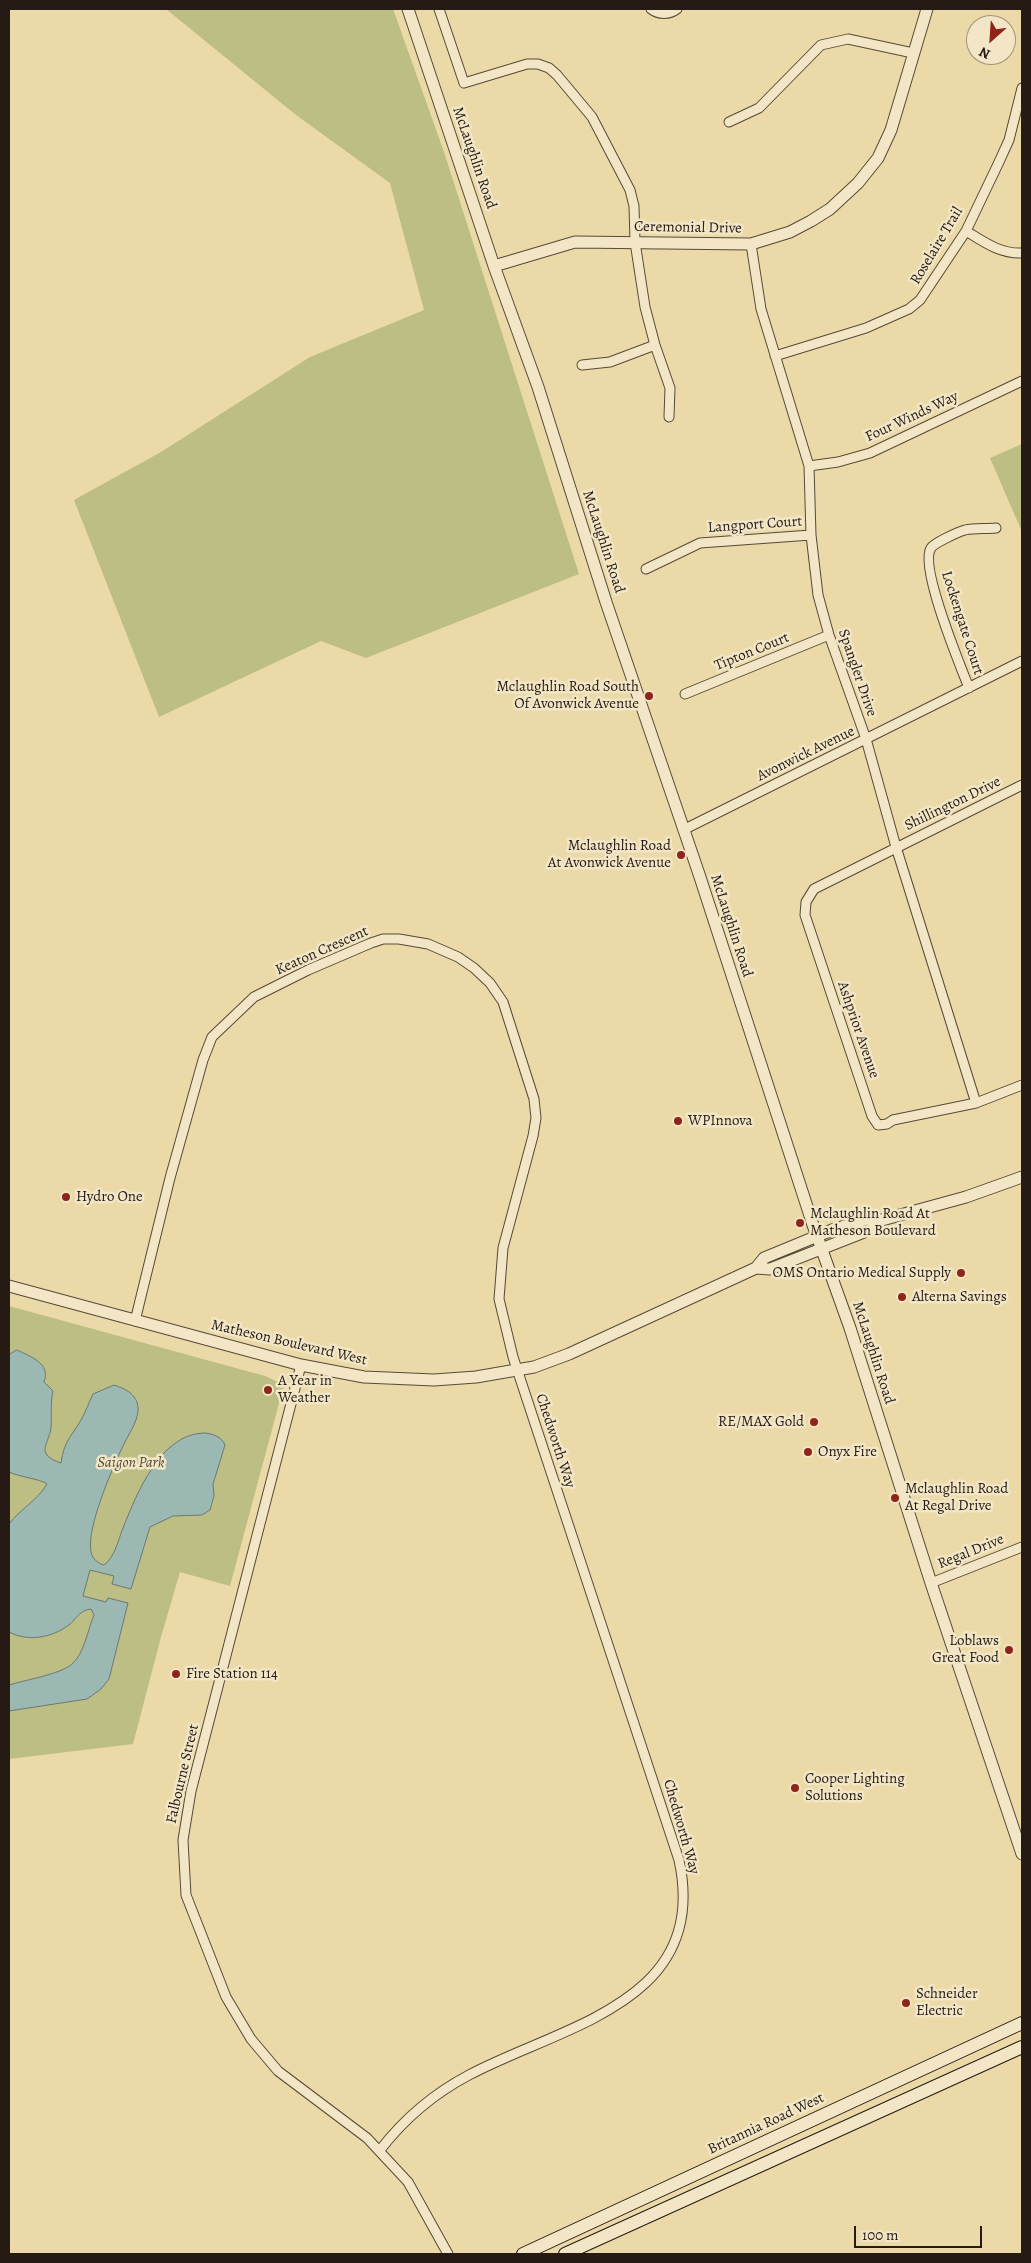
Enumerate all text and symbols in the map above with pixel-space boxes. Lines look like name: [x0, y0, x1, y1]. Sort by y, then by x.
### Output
north arrow: [966, 15, 1016, 65]
text: N: [976, 42, 993, 64]
street label: McLaughlin Road: [448, 105, 500, 211]
street label: Roselaire Trail: [907, 204, 967, 288]
street label: Ceremonial Drive: [634, 218, 742, 238]
street label: Four Winds Way: [863, 388, 961, 446]
street label: McLaughlin Road: [578, 488, 628, 596]
street label: Langport Court: [707, 513, 803, 537]
street label: Lockengate Court: [937, 569, 987, 677]
street label: Spangler Drive: [834, 627, 880, 719]
street label: Tipton Court: [712, 629, 792, 675]
place label: Mclaughlin Road South Of Avonwick Avenue: [496, 678, 639, 713]
marker: Mclaughlin Road South Of Avonwick Avenue: [643, 690, 655, 702]
street label: Avonwick Avenue: [754, 723, 858, 785]
street label: Shillington Drive: [902, 773, 1004, 835]
place label: Mclaughlin Road At Avonwick Avenue: [548, 837, 671, 872]
marker: Mclaughlin Road At Avonwick Avenue: [675, 849, 687, 861]
street label: McLaughlin Road: [706, 872, 756, 980]
street label: Keaton Crescent: [273, 922, 371, 980]
street label: Ashprior Avenue: [833, 979, 883, 1081]
place label: WPInnova: [688, 1112, 753, 1130]
marker: WPInnova: [672, 1115, 684, 1127]
place label: Hydro One: [76, 1188, 143, 1206]
marker: Hydro One: [60, 1191, 72, 1203]
place label: Mclaughlin Road At Matheson Boulevard: [810, 1205, 936, 1240]
marker: Mclaughlin Road At Matheson Boulevard: [794, 1217, 806, 1229]
place label: OMS Ontario Medical Supply: [773, 1264, 951, 1282]
marker: OMS Ontario Medical Supply: [955, 1267, 967, 1279]
place label: Alterna Savings: [912, 1288, 1007, 1306]
marker: Alterna Savings: [896, 1291, 908, 1303]
street label: McLaughlin Road: [848, 1299, 898, 1407]
street label: Matheson Boulevard West: [209, 1316, 369, 1370]
place label: A Year in Weather: [278, 1372, 332, 1407]
marker: A Year in Weather: [262, 1384, 274, 1396]
street label: Chedworth Way: [531, 1392, 579, 1490]
place label: RE/MAX Gold: [718, 1413, 804, 1431]
marker: RE/MAX Gold: [808, 1416, 820, 1428]
place label: Onyx Fire: [818, 1443, 877, 1461]
marker: Onyx Fire: [802, 1446, 814, 1458]
park label: Saigon Park: [98, 1454, 164, 1472]
place label: Mclaughlin Road At Regal Drive: [905, 1480, 1008, 1515]
marker: Mclaughlin Road At Regal Drive: [889, 1492, 901, 1504]
street label: Regal Drive: [935, 1531, 1007, 1573]
place label: Loblaws Great Food: [932, 1632, 999, 1667]
marker: Loblaws Great Food: [1003, 1644, 1015, 1656]
place label: Fire Station 114: [186, 1665, 278, 1683]
marker: Fire Station 114: [170, 1668, 182, 1680]
street label: Falbourne Street: [163, 1723, 203, 1825]
place label: Cooper Lighting Solutions: [805, 1770, 905, 1805]
street label: Chedworth Way: [659, 1777, 703, 1877]
marker: Cooper Lighting Solutions: [789, 1782, 801, 1794]
place label: Schneider Electric: [916, 1985, 978, 2020]
marker: Schneider Electric: [900, 1997, 912, 2009]
street label: Britannia Road West: [705, 2089, 827, 2159]
scale bar: [856, 2216, 984, 2248]
text: 100 m: [862, 2225, 899, 2245]

